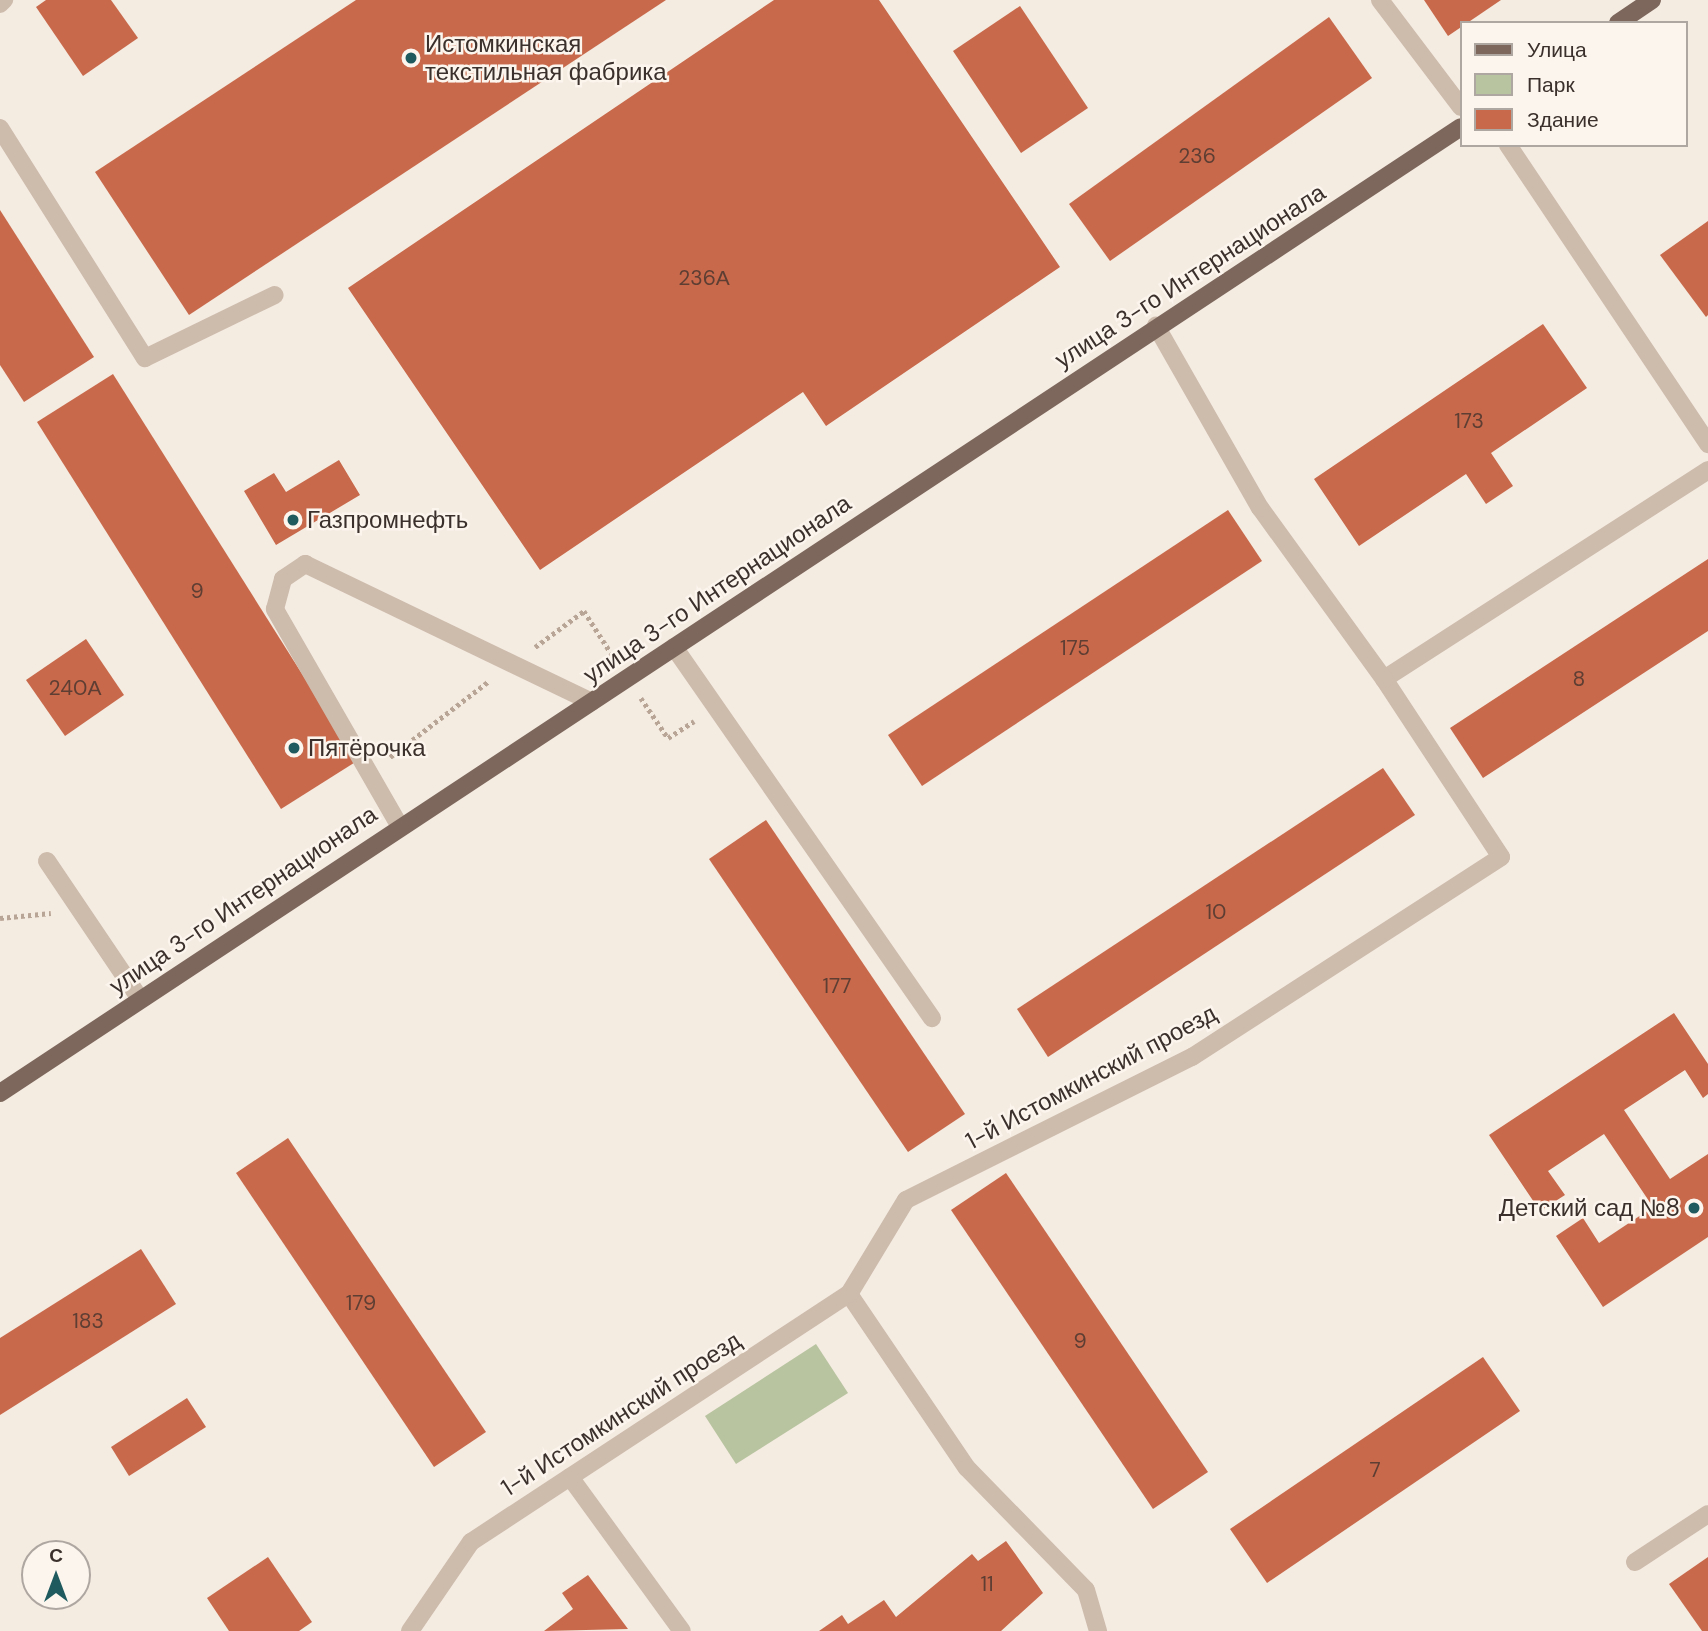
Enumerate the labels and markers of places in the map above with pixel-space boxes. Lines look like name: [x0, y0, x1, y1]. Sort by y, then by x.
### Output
place label: Истомкинская текстильная фабрика: [425, 30, 667, 86]
marker: Истомкинская текстильная фабрика: [403, 50, 419, 66]
place label: Газпромнефть: [307, 506, 468, 534]
marker: Газпромнефть: [285, 512, 301, 528]
place label: Пятёрочка: [308, 734, 426, 762]
marker: Пятёрочка: [286, 740, 302, 756]
place label: Детский сад №8: [1499, 1194, 1680, 1222]
marker: Детский сад №8: [1686, 1200, 1702, 1216]

